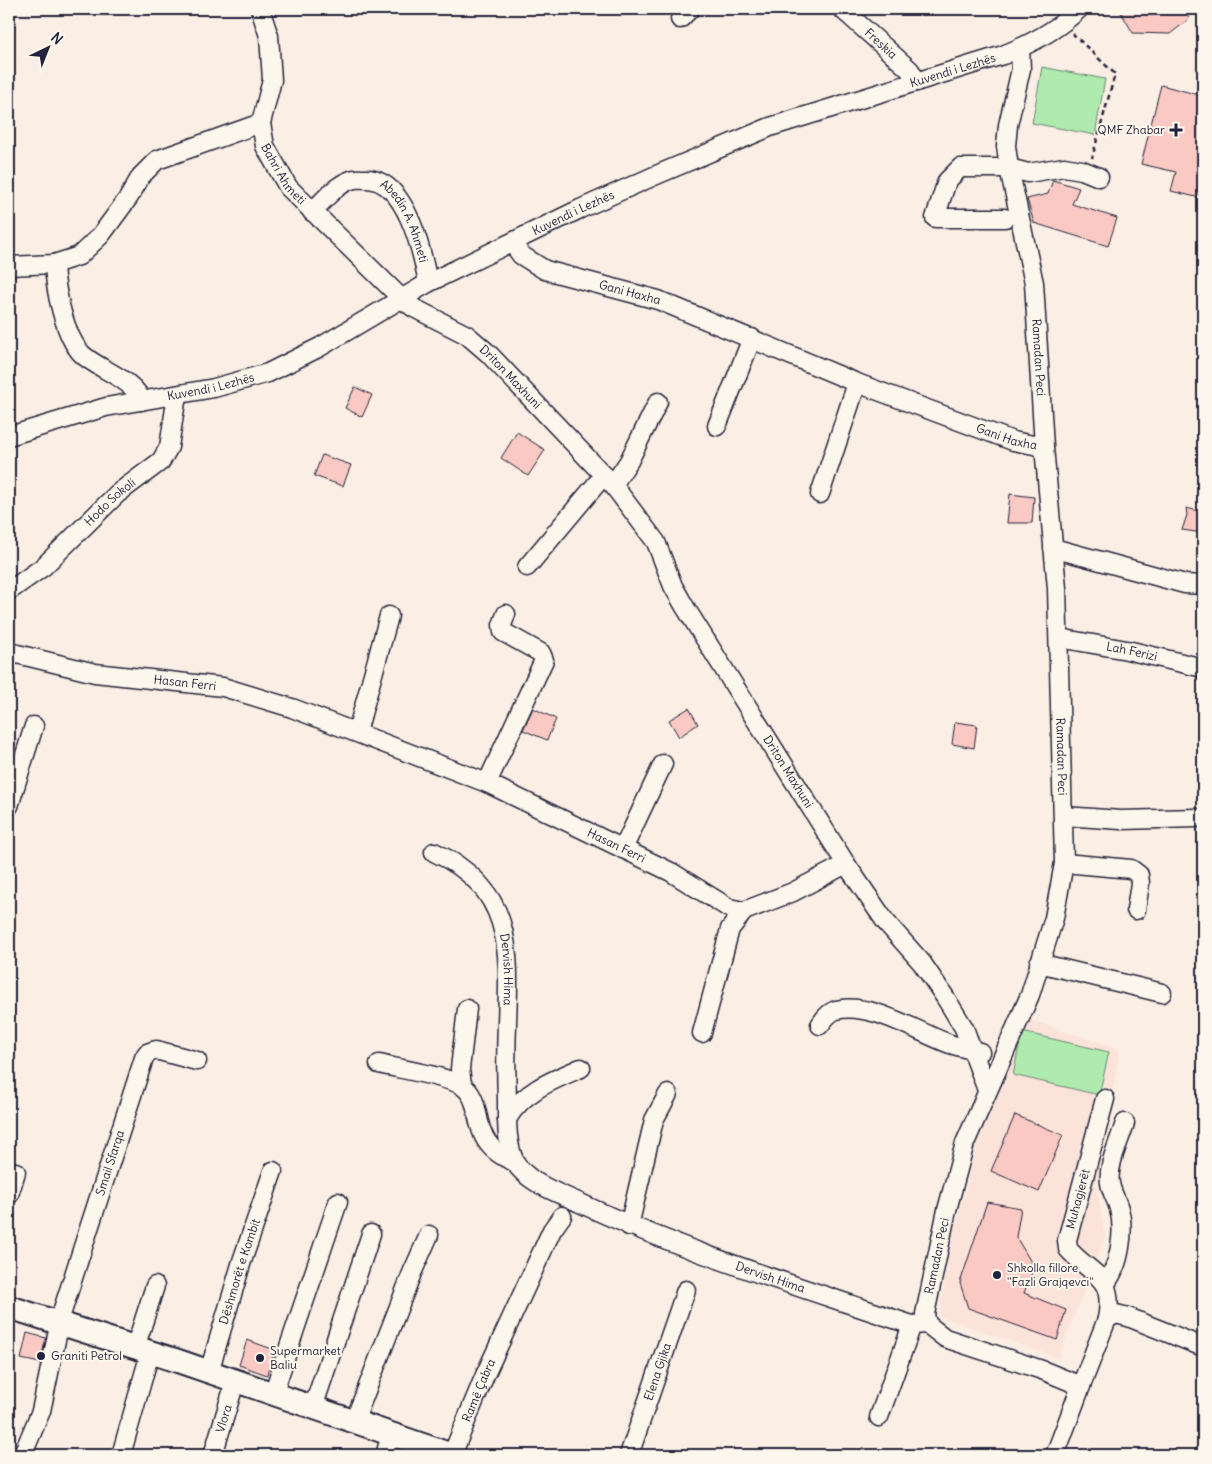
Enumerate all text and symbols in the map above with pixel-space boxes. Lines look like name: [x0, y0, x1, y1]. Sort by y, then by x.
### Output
north arrow: [22, 22, 72, 72]
street label: Freskia: [862, 25, 900, 62]
text: N: [47, 29, 67, 48]
street label: Kuvendi i Lezhës: [908, 50, 997, 90]
place label: QMF Zhabar: [1098, 122, 1165, 137]
marker: QMF Zhabar: [1169, 123, 1183, 137]
street label: Bahri Ahmeti: [258, 141, 309, 207]
street label: Abedin A. Ahmeti: [378, 176, 431, 264]
street label: Kuvendi i Lezhës: [530, 187, 616, 238]
street label: Gani Haxha: [597, 277, 663, 307]
street label: Ramadan Peci: [1029, 318, 1049, 396]
street label: Driton Maxhuni: [477, 341, 545, 412]
street label: Kuvendi i Lezhës: [166, 369, 256, 403]
street label: Gani Haxha: [974, 420, 1039, 453]
street label: Hodo Sokoli: [81, 475, 138, 529]
street label: Lah Ferizi: [1105, 638, 1159, 664]
street label: Hasan Ferri: [153, 671, 217, 693]
street label: Ramadan Peci: [1053, 718, 1070, 795]
street label: Driton Maxhuni: [760, 732, 817, 810]
street label: Hasan Ferri: [585, 825, 648, 866]
street label: Dervish Hima: [497, 932, 516, 1006]
street label: Smail Sfarqa: [92, 1128, 127, 1197]
street label: Muhagjerët: [1062, 1167, 1093, 1230]
street label: Ramadan Peci: [921, 1216, 952, 1295]
street label: Dëshmorët e Kombit: [216, 1217, 263, 1326]
street label: Dervish Hima: [734, 1258, 807, 1296]
place label: Shkolla fillore ''Fazli Grajqevci'': [1007, 1260, 1094, 1289]
marker: Shkolla fillore ''Fazli Grajqevci'': [991, 1269, 1003, 1281]
street label: Elena Gjika: [640, 1341, 674, 1402]
place label: Supermarket Baliu: [270, 1343, 341, 1372]
place label: Graniti Petrol: [51, 1348, 122, 1363]
marker: Graniti Petrol: [35, 1350, 47, 1362]
marker: Supermarket Baliu: [254, 1352, 266, 1364]
street label: Ramë Çabra: [459, 1356, 499, 1424]
street label: Vlora: [212, 1402, 235, 1434]

